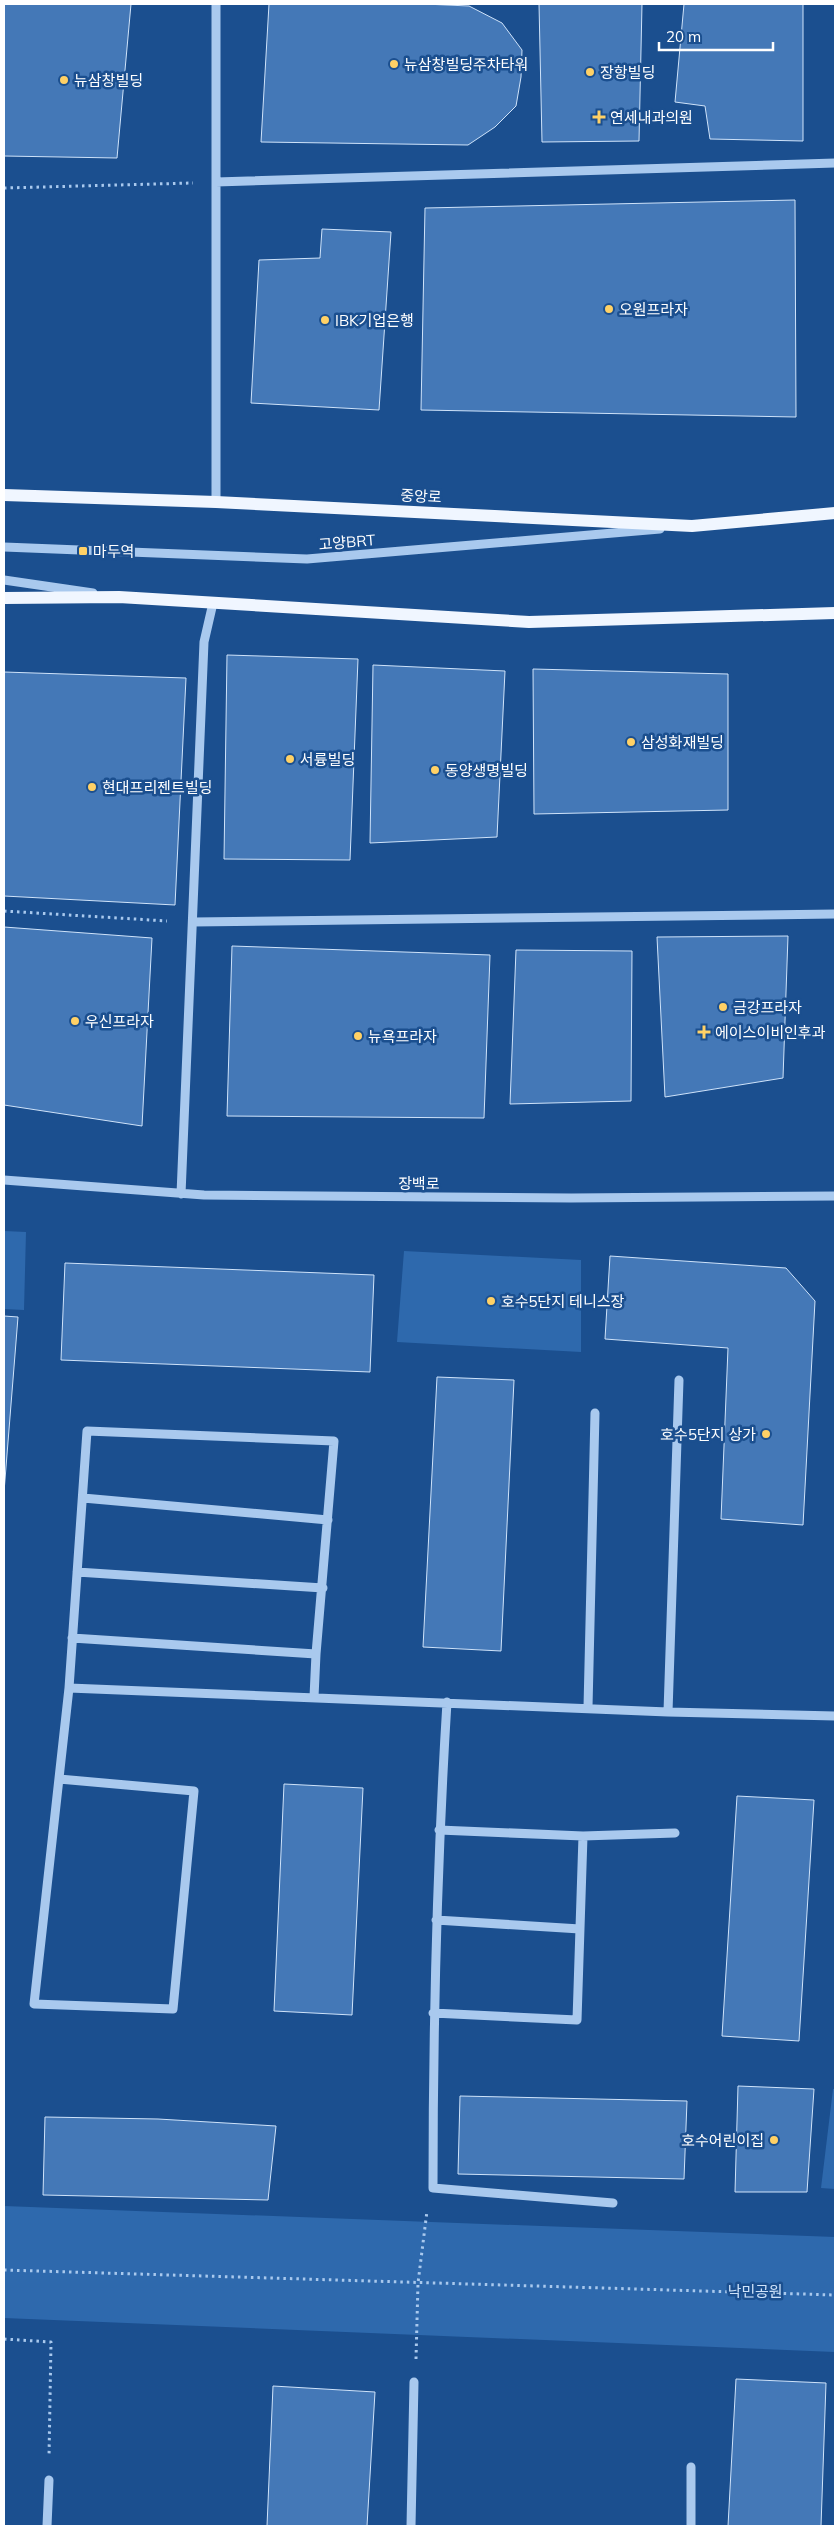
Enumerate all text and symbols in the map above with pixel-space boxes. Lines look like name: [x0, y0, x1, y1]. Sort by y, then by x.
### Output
scale bar: [659, 20, 773, 52]
text: 20 m: [666, 27, 701, 46]
place label: 뉴삼창빌딩주차타워: [404, 55, 528, 74]
marker: 뉴삼창빌딩주차타워: [388, 58, 400, 70]
place label: 장항빌딩: [600, 63, 655, 82]
marker: 장항빌딩: [584, 66, 596, 78]
place label: 뉴삼창빌딩: [74, 71, 143, 90]
marker: 뉴삼창빌딩: [58, 74, 70, 86]
place label: 연세내과의원: [610, 108, 693, 127]
marker: 연세내과의원: [592, 110, 606, 124]
place label: 오원프라자: [619, 300, 688, 319]
marker: 오원프라자: [603, 303, 615, 315]
place label: IBK기업은행: [335, 311, 414, 330]
marker: IBK기업은행: [319, 314, 331, 326]
street label: 중앙로: [400, 485, 442, 507]
street label: 고양BRT: [318, 530, 376, 554]
place label: 마두역: [93, 542, 134, 561]
marker: 마두역: [77, 545, 89, 557]
place label: 삼성화재빌딩: [641, 733, 724, 752]
marker: 삼성화재빌딩: [625, 736, 637, 748]
place label: 서륭빌딩: [300, 750, 355, 769]
marker: 서륭빌딩: [284, 753, 296, 765]
place label: 동양생명빌딩: [445, 761, 528, 780]
marker: 동양생명빌딩: [429, 764, 441, 776]
place label: 현대프리젠트빌딩: [102, 778, 212, 797]
marker: 현대프리젠트빌딩: [86, 781, 98, 793]
place label: 금강프라자: [733, 998, 802, 1017]
marker: 금강프라자: [717, 1001, 729, 1013]
place label: 우신프라자: [85, 1012, 154, 1031]
marker: 우신프라자: [69, 1015, 81, 1027]
place label: 에이스이비인후과: [715, 1023, 826, 1042]
marker: 에이스이비인후과: [697, 1025, 711, 1039]
place label: 뉴욕프라자: [368, 1027, 437, 1046]
marker: 뉴욕프라자: [352, 1030, 364, 1042]
street label: 장백로: [398, 1174, 440, 1193]
place label: 호수5단지 테니스장: [501, 1292, 625, 1311]
marker: 호수5단지 테니스장: [485, 1295, 497, 1307]
place label: 호수5단지 상가: [660, 1425, 756, 1444]
marker: 호수5단지 상가: [760, 1428, 772, 1440]
place label: 호수어린이집: [681, 2131, 764, 2150]
marker: 호수어린이집: [768, 2134, 780, 2146]
park label: 낙민공원: [727, 2282, 783, 2301]

